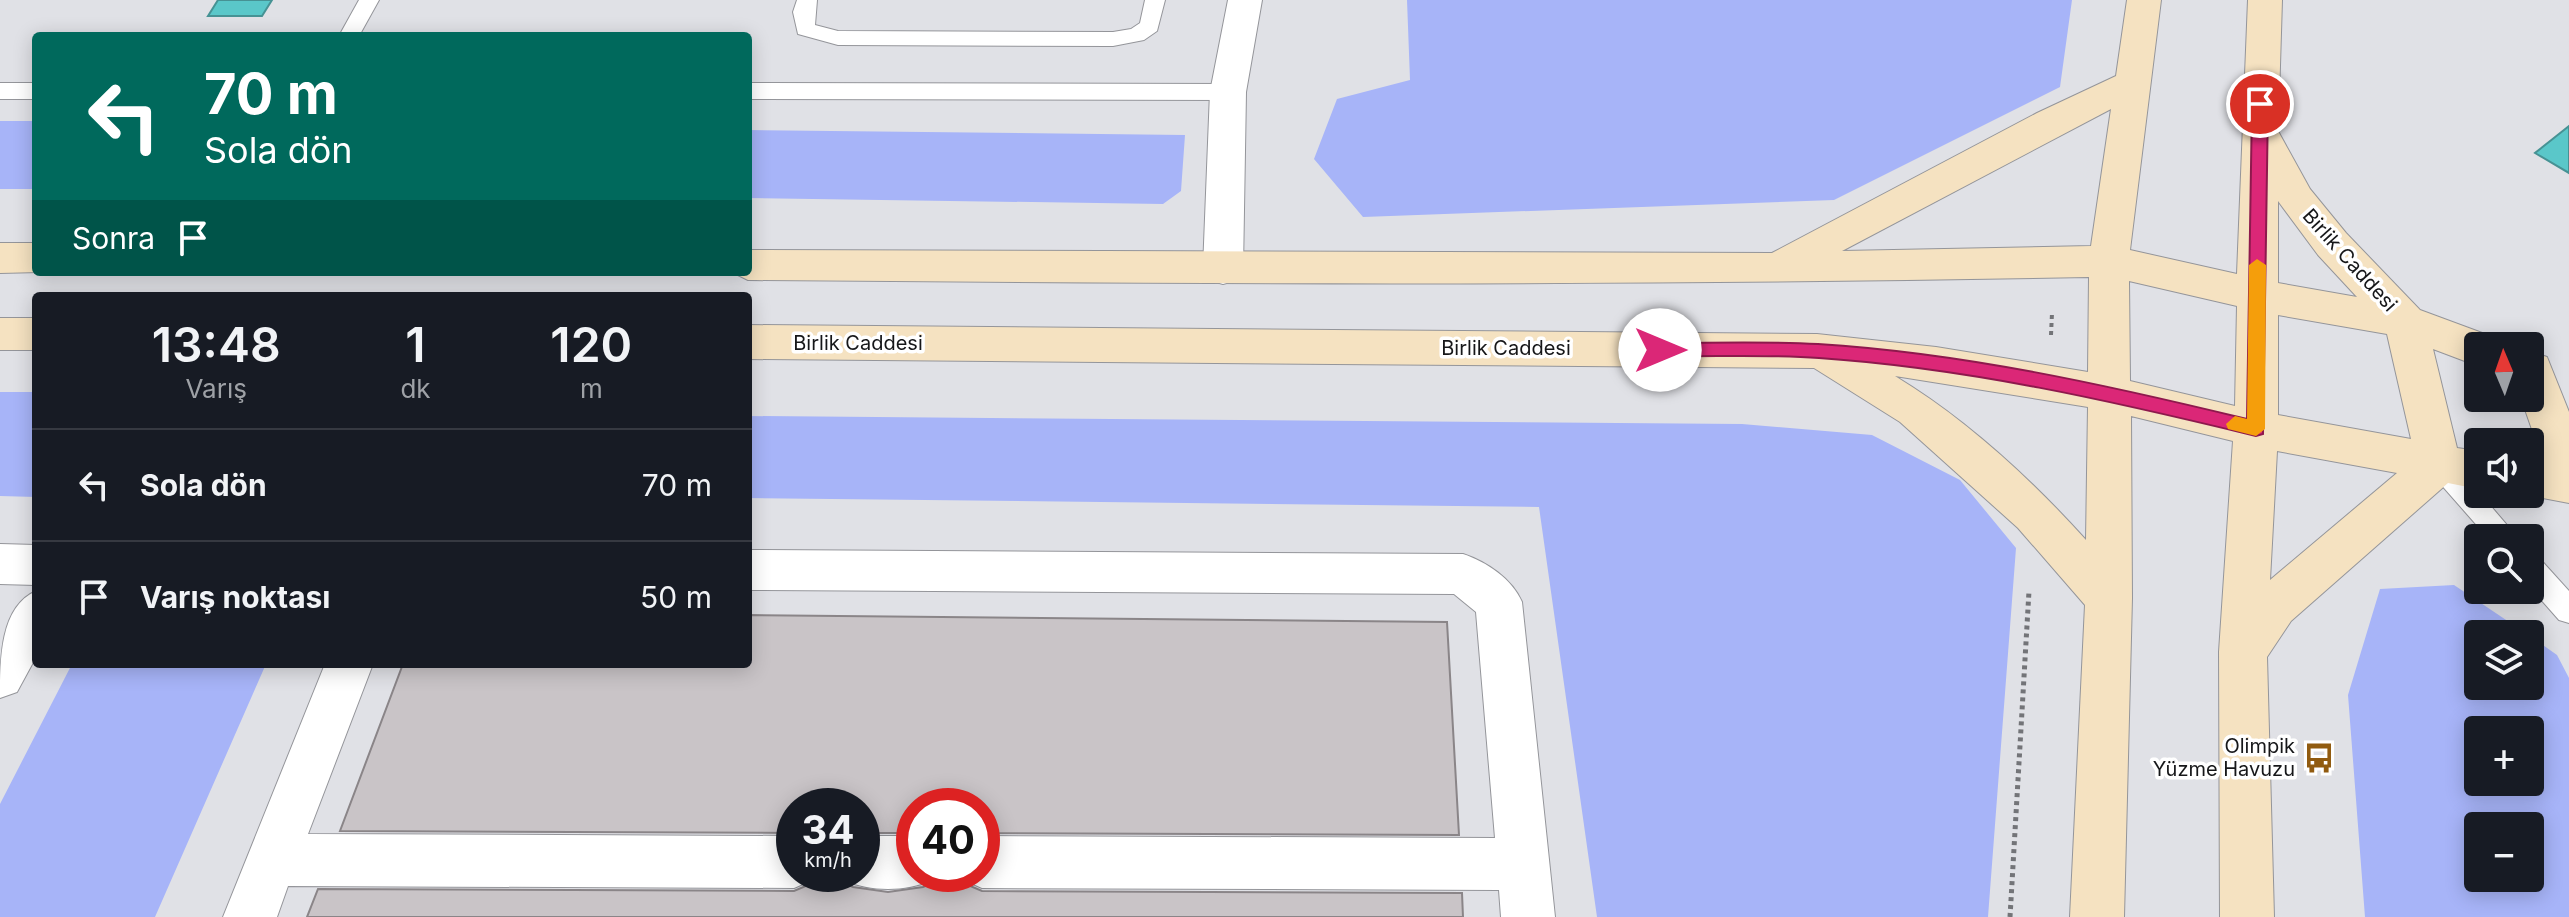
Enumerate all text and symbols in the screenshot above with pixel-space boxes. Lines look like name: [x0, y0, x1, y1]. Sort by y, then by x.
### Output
text: 70 m: [204, 60, 338, 128]
icon: left: [72, 64, 176, 168]
pin: [2226, 70, 2294, 138]
icon: arrive: [2238, 82, 2282, 126]
text: Sola dön: [204, 128, 353, 172]
street label: Birlik Caddesi: [2298, 204, 2402, 316]
icon: arrive: [171, 216, 215, 260]
text: Sonra: [72, 220, 155, 256]
position arrow: [1618, 308, 1702, 392]
text: 13:48: [152, 315, 281, 374]
text: 1: [405, 315, 426, 374]
text: 120: [550, 315, 632, 374]
street label: Birlik Caddesi: [793, 331, 923, 355]
north arrow: [2464, 332, 2544, 412]
map controls: [2464, 332, 2544, 892]
street label: Birlik Caddesi: [1441, 336, 1571, 360]
text: Varış: [185, 373, 247, 404]
text: dk: [400, 373, 431, 404]
text: m: [580, 373, 603, 404]
button: sound: [2464, 428, 2544, 508]
icon: left: [72, 463, 116, 507]
text: Sola dön: [140, 467, 267, 503]
text: 70 m: [642, 467, 712, 503]
button: search: [2464, 524, 2544, 604]
icon: arrive: [72, 575, 116, 619]
text: Varış noktası: [140, 579, 330, 615]
text: 50 m: [640, 579, 712, 615]
button: layers: [2464, 620, 2544, 700]
button: +: [2464, 716, 2544, 796]
place label: Olimpik Yüzme Havuzu: [2153, 734, 2295, 781]
bus stop icon: Olimpik Yüzme Havuzu: [2302, 741, 2336, 775]
speed limit sign: 40: [896, 788, 1000, 892]
text: 34: [802, 805, 854, 854]
button: −: [2464, 812, 2544, 892]
text: km/h: [804, 848, 852, 872]

